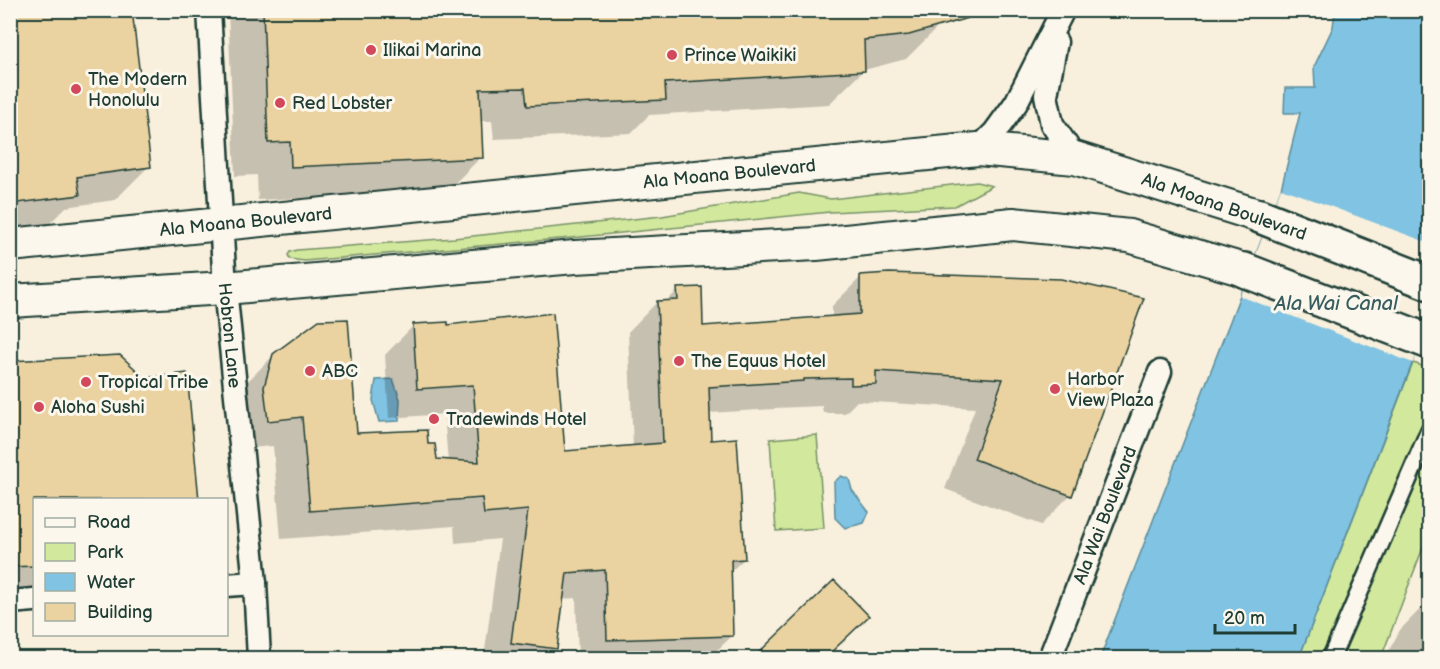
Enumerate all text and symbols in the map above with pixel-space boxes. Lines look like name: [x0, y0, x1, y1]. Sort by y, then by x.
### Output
place label: Ilikai Marina: [383, 40, 481, 61]
marker: Ilikai Marina: [364, 43, 378, 57]
place label: Prince Waikiki: [684, 45, 796, 66]
marker: Prince Waikiki: [665, 48, 679, 62]
place label: The Modern Honolulu: [88, 69, 187, 111]
marker: The Modern Honolulu: [69, 82, 83, 96]
place label: Red Lobster: [292, 93, 392, 114]
marker: Red Lobster: [273, 96, 287, 110]
street label: Ala Moana Boulevard: [642, 155, 817, 193]
street label: Ala Moana Boulevard: [1139, 169, 1309, 245]
street label: Ala Moana Boulevard: [159, 203, 333, 241]
street label: Hobron Lane: [214, 282, 246, 389]
water label: Ala Wai Canal: [1273, 292, 1399, 316]
place label: The Equus Hotel: [691, 351, 826, 372]
marker: The Equus Hotel: [672, 354, 686, 368]
place label: ABC: [322, 361, 358, 382]
marker: ABC: [303, 364, 317, 378]
place label: Harbor View Plaza: [1067, 369, 1154, 411]
place label: Tropical Tribe: [98, 372, 209, 393]
marker: Tropical Tribe: [79, 375, 93, 389]
marker: Harbor View Plaza: [1048, 382, 1062, 396]
place label: Aloha Sushi: [51, 397, 145, 418]
marker: Aloha Sushi: [32, 400, 46, 414]
place label: Tradewinds Hotel: [446, 409, 587, 430]
marker: Tradewinds Hotel: [427, 412, 441, 426]
street label: Ala Wai Boulevard: [1069, 443, 1141, 587]
legend: [33, 498, 228, 636]
text: Road: [87, 512, 131, 533]
text: Park: [87, 542, 123, 563]
text: Water: [87, 572, 135, 593]
scale bar: [1215, 597, 1294, 635]
text: Building: [87, 602, 153, 623]
text: 20 m: [1224, 608, 1265, 629]

